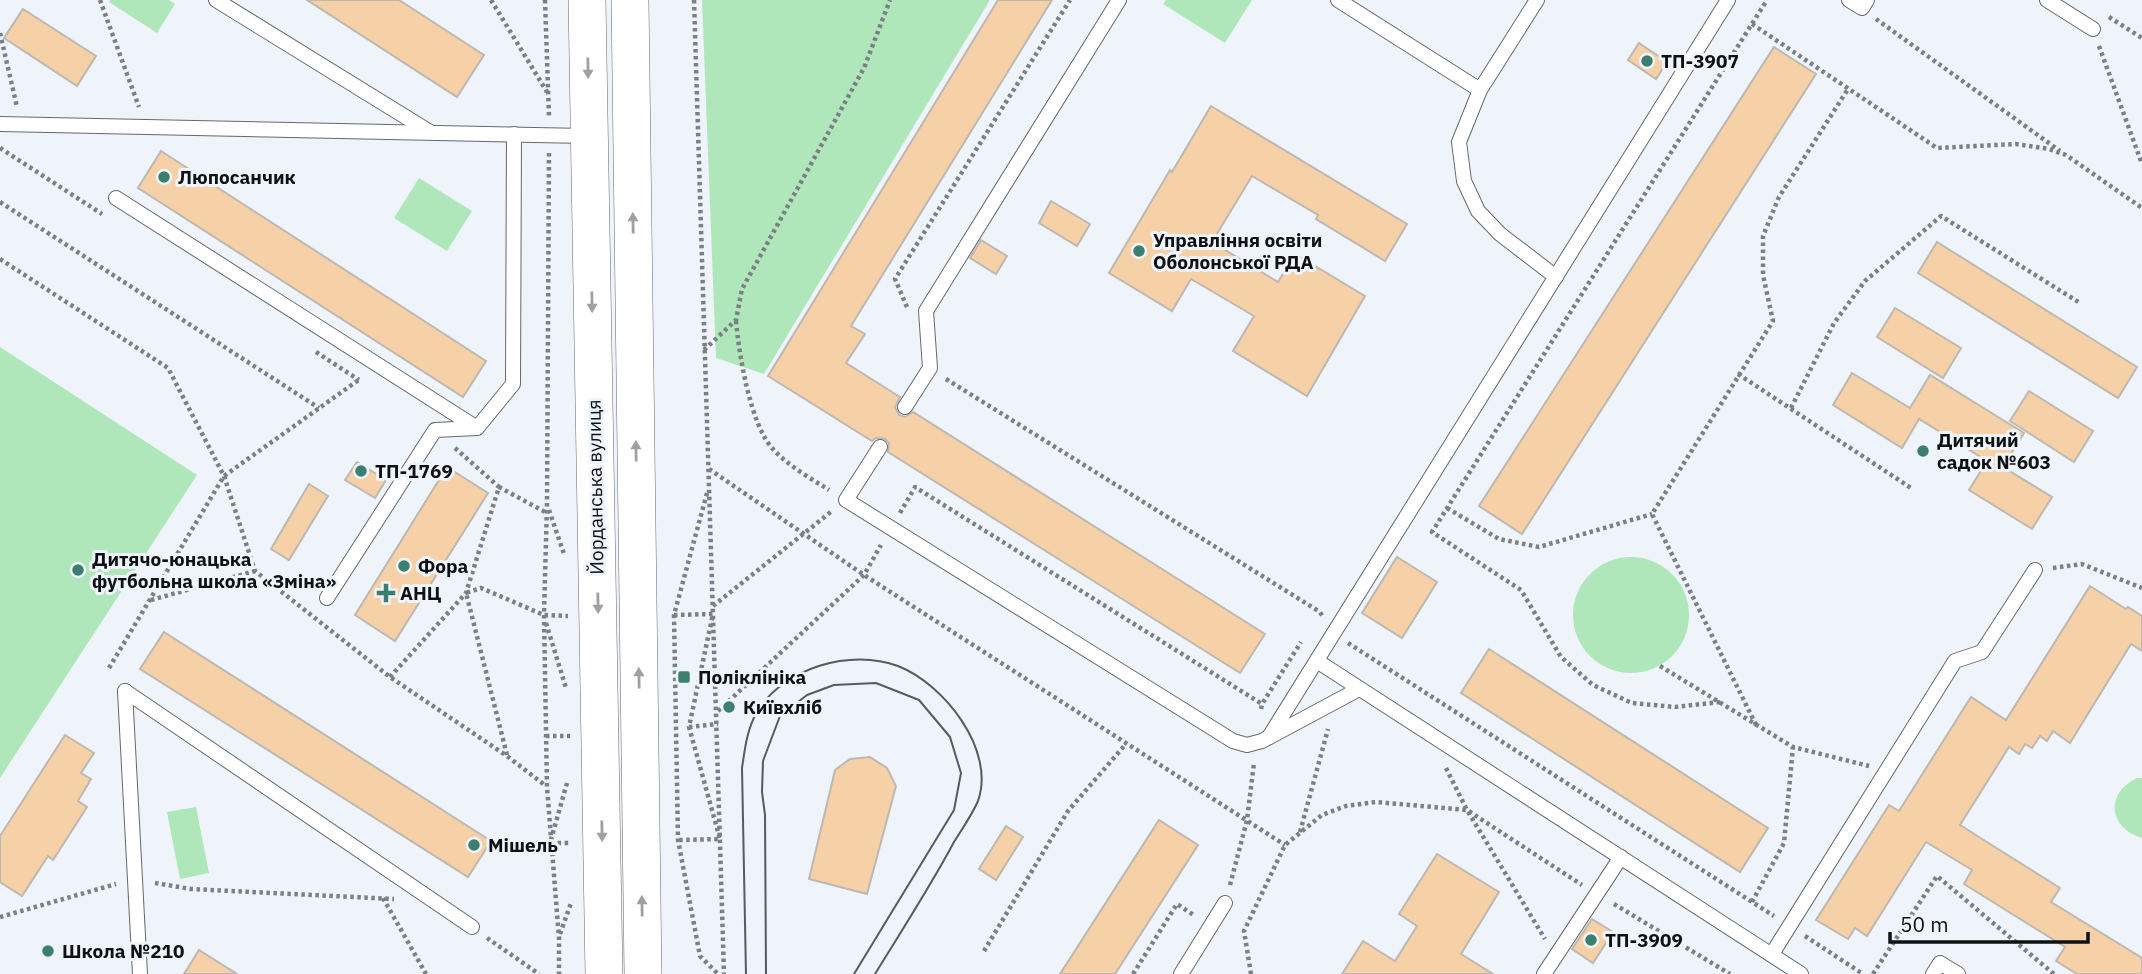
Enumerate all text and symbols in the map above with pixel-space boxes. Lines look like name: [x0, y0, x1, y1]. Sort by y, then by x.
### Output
place label: ТП-3907: [1661, 49, 1739, 73]
marker: ТП-3907: [1639, 53, 1655, 69]
one-way arrow: [582, 57, 593, 79]
place label: Люпосанчик: [178, 165, 296, 189]
marker: Люпосанчик: [156, 169, 172, 185]
one-way arrow: [627, 212, 639, 234]
place label: Управління освіти Оболонської РДА: [1153, 228, 1322, 274]
marker: Управління освіти Оболонської РДА: [1131, 243, 1147, 259]
one-way arrow: [586, 291, 597, 313]
street label: Йорданська вулиця: [581, 399, 609, 575]
place label: Дитячий садок №603: [1937, 428, 2051, 474]
one-way arrow: [630, 440, 642, 462]
marker: Дитячий садок №603: [1915, 443, 1931, 459]
place label: ТП-1769: [375, 459, 453, 483]
marker: ТП-1769: [353, 463, 369, 479]
place label: Дитячо-юнацька футбольна школа «Зміна»: [92, 547, 336, 593]
place label: Фора: [418, 554, 468, 578]
marker: Фора: [396, 558, 412, 574]
marker: Дитячо-юнацька футбольна школа «Зміна»: [70, 562, 86, 578]
place label: АНЦ: [400, 581, 442, 605]
marker: АНЦ: [378, 585, 394, 601]
one-way arrow: [592, 592, 603, 614]
place label: Поліклініка: [698, 665, 806, 689]
one-way arrow: [633, 667, 645, 689]
marker: Поліклініка: [676, 669, 692, 685]
place label: Київхліб: [743, 695, 822, 719]
marker: Київхліб: [721, 699, 737, 715]
one-way arrow: [597, 820, 608, 842]
place label: Мішель: [488, 833, 558, 857]
marker: Мішель: [466, 837, 482, 853]
one-way arrow: [636, 895, 647, 917]
scale bar: [1890, 900, 2088, 944]
text: 50 m: [1900, 910, 1949, 938]
place label: ТП-3909: [1605, 928, 1683, 952]
marker: ТП-3909: [1583, 932, 1599, 948]
place label: Школа №210: [62, 939, 184, 963]
marker: Школа №210: [40, 943, 56, 959]

